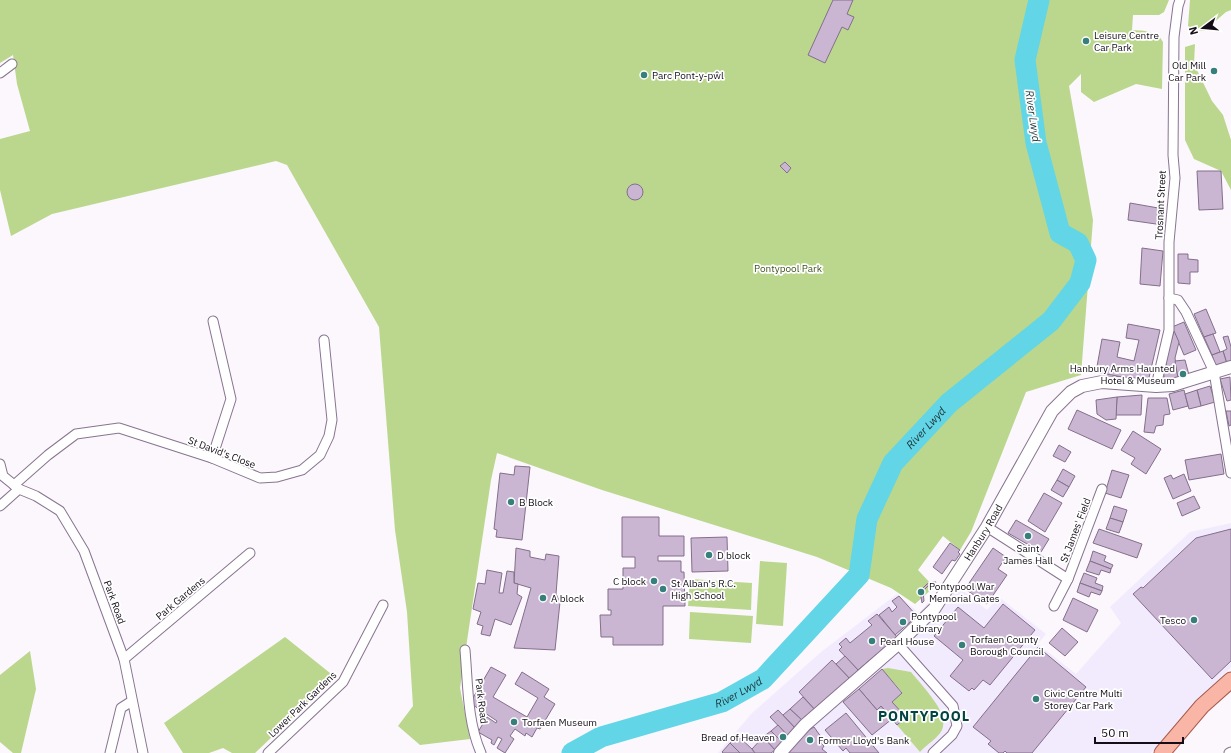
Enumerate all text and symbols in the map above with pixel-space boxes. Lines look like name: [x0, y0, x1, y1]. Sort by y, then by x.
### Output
north arrow: [1183, 8, 1223, 48]
text: N: [1186, 25, 1201, 37]
place label: Leisure Centre Car Park: [1094, 29, 1159, 54]
marker: Leisure Centre Car Park: [1081, 36, 1091, 46]
place label: Old Mill Car Park: [1168, 59, 1207, 84]
marker: Old Mill Car Park: [1209, 66, 1219, 76]
place label: Parc Pont-y-pŵl: [652, 69, 724, 82]
marker: Parc Pont-y-pŵl: [639, 70, 649, 80]
water label: River Lwyd: [1022, 89, 1044, 143]
street label: Trosnant Street: [1152, 170, 1169, 240]
park label: Pontypool Park: [754, 262, 823, 275]
place label: Hanbury Arms Haunted Hotel & Museum: [1070, 362, 1175, 387]
marker: Hanbury Arms Haunted Hotel & Museum: [1178, 369, 1188, 379]
water label: River Lwyd: [903, 404, 949, 452]
street label: St David's Close: [186, 434, 258, 472]
place label: B Block: [519, 496, 554, 509]
street label: St James' Field: [1057, 496, 1094, 564]
marker: B Block: [506, 497, 516, 507]
street label: Hanbury Road: [961, 502, 1005, 563]
marker: Saint James Hall: [1023, 531, 1033, 541]
place label: Saint James Hall: [1003, 542, 1053, 567]
place label: D block: [717, 549, 751, 562]
marker: D block: [704, 550, 714, 560]
street label: Park Gardens: [153, 574, 208, 623]
place label: C block: [613, 575, 647, 588]
marker: C block: [649, 576, 659, 586]
place label: St Alban's R.C. High School: [671, 577, 736, 602]
street label: Park Road: [101, 579, 128, 626]
place label: Pontypool War Memorial Gates: [929, 580, 1000, 605]
marker: St Alban's R.C. High School: [658, 584, 668, 594]
marker: Pontypool War Memorial Gates: [916, 587, 926, 597]
place label: A block: [551, 592, 585, 605]
marker: A block: [538, 593, 548, 603]
place label: Pontypool Library: [911, 610, 957, 635]
place label: Tesco: [1160, 614, 1186, 627]
marker: Tesco: [1189, 615, 1199, 625]
marker: Pontypool Library: [898, 617, 908, 627]
place label: Torfaen County Borough Council: [970, 633, 1044, 658]
place label: Pearl House: [880, 635, 935, 648]
marker: Pearl House: [867, 636, 877, 646]
marker: Torfaen County Borough Council: [957, 640, 967, 650]
street label: Lower Park Gardens: [265, 668, 339, 740]
water label: River Lwyd: [713, 674, 765, 711]
street label: Park Road: [472, 678, 491, 724]
place label: Civic Centre Multi Storey Car Park: [1044, 687, 1122, 712]
marker: Civic Centre Multi Storey Car Park: [1031, 694, 1041, 704]
district label: PONTYPOOL: [878, 707, 970, 725]
place label: Torfaen Museum: [522, 716, 597, 729]
marker: Torfaen Museum: [509, 717, 519, 727]
scale bar: [1095, 719, 1183, 745]
text: 50 m: [1101, 725, 1129, 740]
place label: Bread of Heaven: [701, 731, 775, 744]
marker: Bread of Heaven: [778, 732, 788, 742]
place label: Former Lloyd's Bank: [818, 734, 910, 747]
marker: Former Lloyd's Bank: [805, 735, 815, 745]

